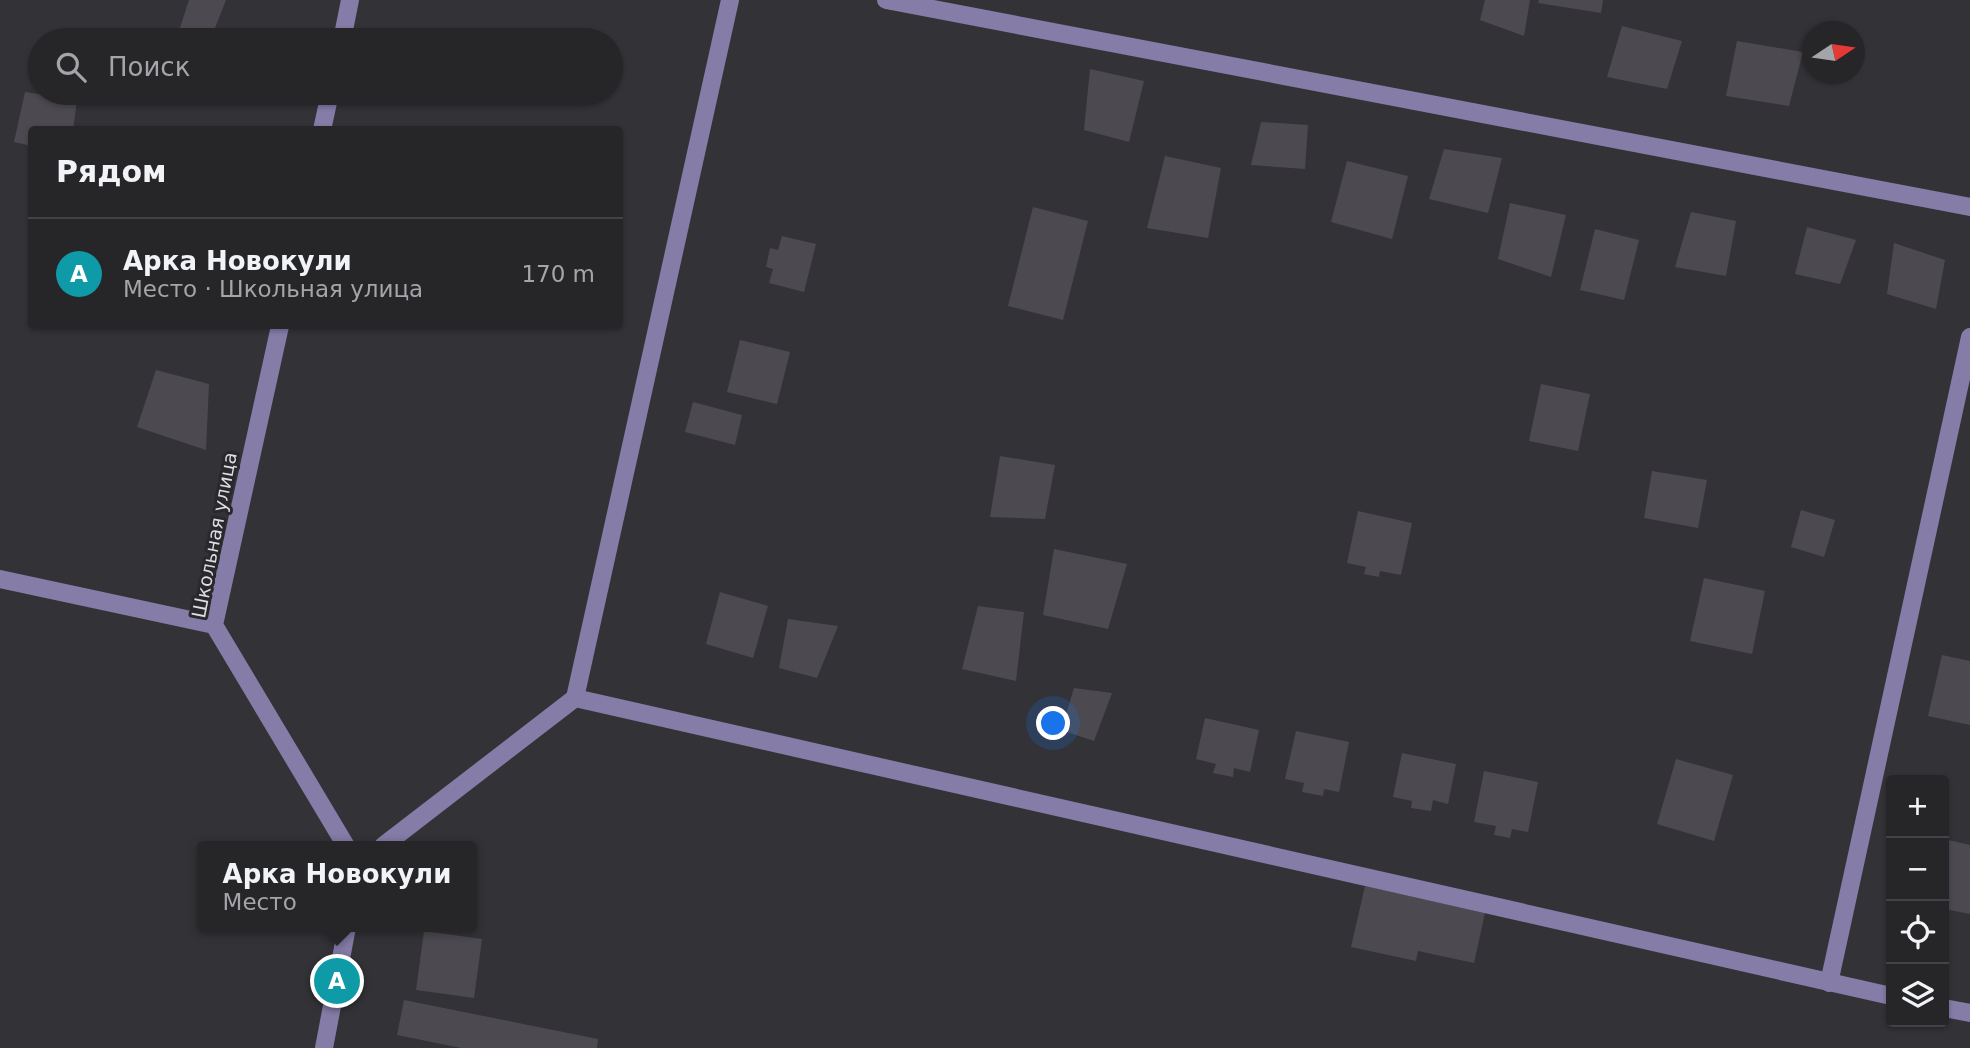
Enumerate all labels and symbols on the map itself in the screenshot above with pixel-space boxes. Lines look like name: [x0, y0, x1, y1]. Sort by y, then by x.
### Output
north arrow: [1802, 21, 1865, 84]
street label: Школьная улица: [187, 450, 241, 620]
your location: [1036, 706, 1070, 740]
pin: A: [314, 955, 360, 1007]

